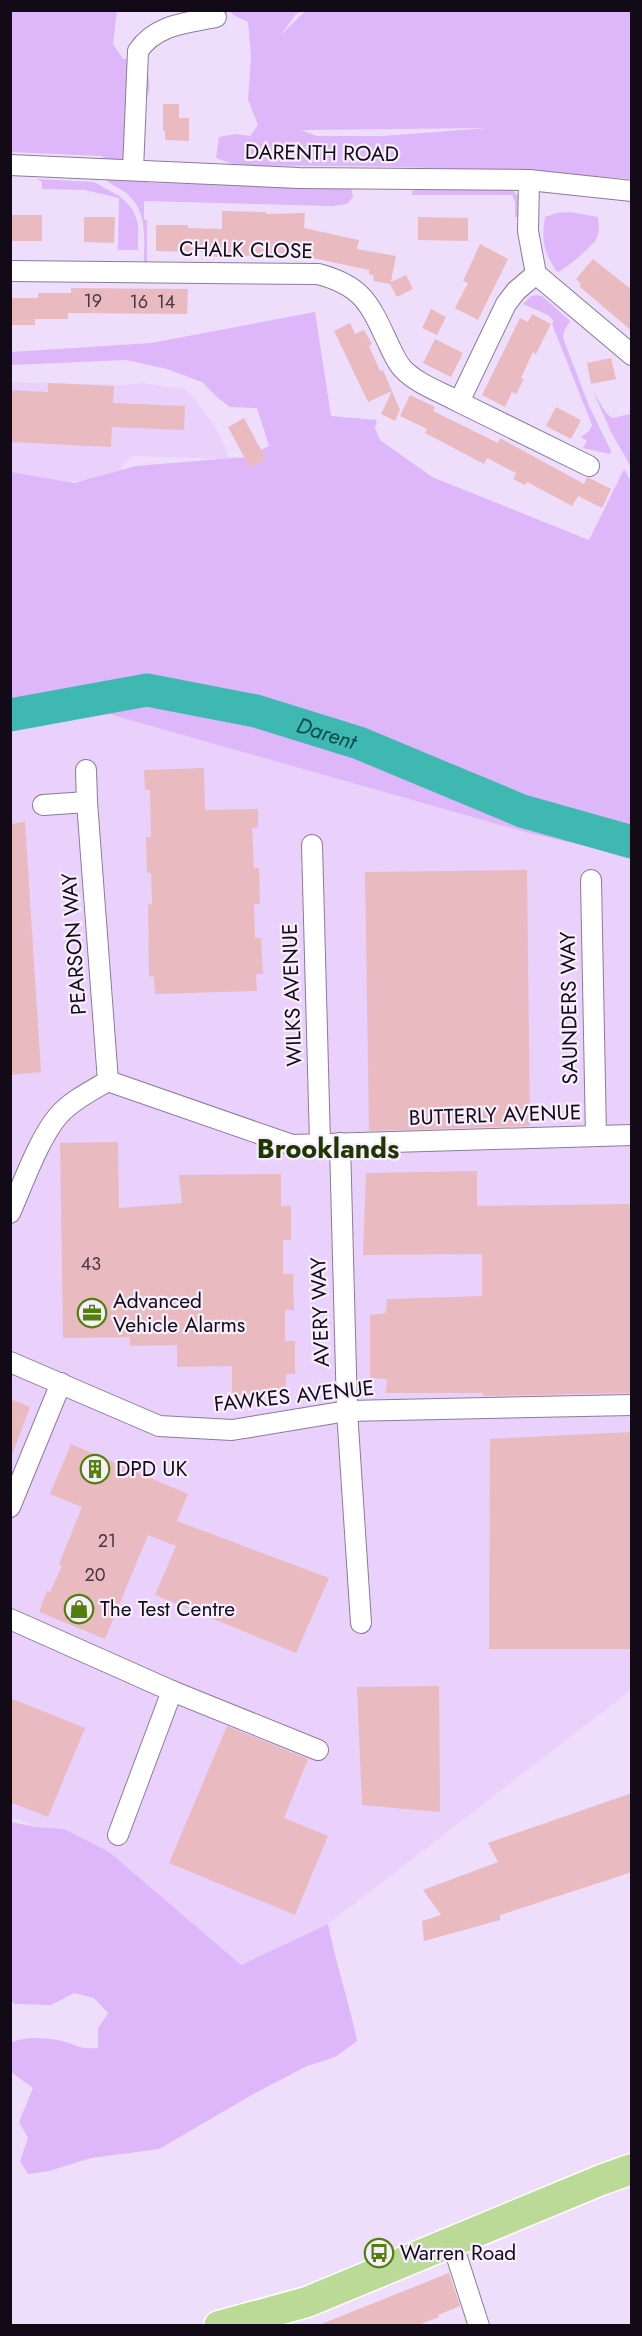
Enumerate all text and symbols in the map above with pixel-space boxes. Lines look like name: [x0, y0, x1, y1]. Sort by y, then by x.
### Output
street label: DARENTH ROAD: [245, 137, 399, 169]
street label: CHALK CLOSE: [179, 234, 313, 266]
house number: 19: [84, 288, 102, 314]
house number: 16: [130, 289, 148, 315]
house number: 14: [157, 289, 175, 315]
water label: Darent: [293, 709, 362, 758]
street label: PEARSON WAY: [54, 872, 94, 1016]
street label: WILKS AVENUE: [275, 923, 309, 1067]
street label: SAUNDERS WAY: [553, 931, 585, 1085]
street label: BUTTERLY AVENUE: [408, 1097, 582, 1133]
district label: Brooklands: [257, 1129, 399, 1168]
house number: 43: [81, 1251, 101, 1277]
street label: AVERY WAY: [303, 1256, 337, 1367]
place label: Advanced Vehicle Alarms: [113, 1286, 245, 1340]
office icon: Advanced Vehicle Alarms: [76, 1297, 108, 1329]
street label: FAWKES AVENUE: [212, 1373, 376, 1419]
building icon: DPD UK: [79, 1453, 111, 1485]
place label: DPD UK: [116, 1454, 188, 1484]
house number: 21: [98, 1528, 116, 1554]
house number: 20: [84, 1562, 106, 1588]
shop icon: The Test Centre: [63, 1593, 95, 1625]
place label: The Test Centre: [100, 1594, 235, 1624]
bus stop icon: Warren Road: [363, 2237, 395, 2269]
place label: Warren Road: [400, 2238, 516, 2268]

